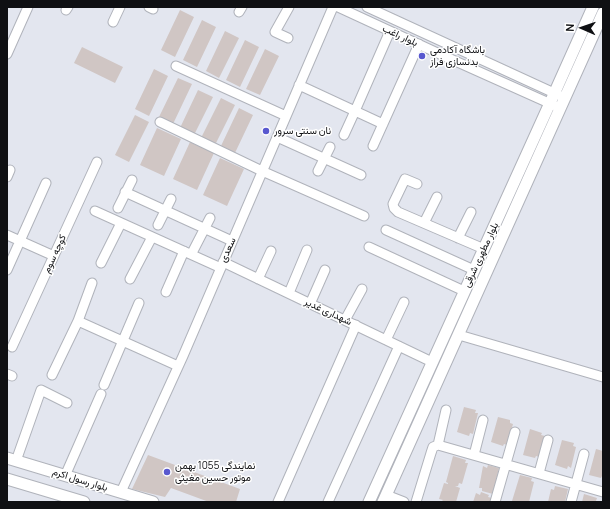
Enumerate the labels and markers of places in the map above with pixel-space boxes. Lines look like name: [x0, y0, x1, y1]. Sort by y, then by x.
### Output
place label: باشگاه آکادمی بدنسازی فراز: [430, 44, 485, 68]
marker: باشگاه آکادمی بدنسازی فراز: [417, 51, 427, 61]
place label: نان سنتی سرور: [274, 125, 331, 137]
marker: نان سنتی سرور: [261, 126, 271, 136]
place label: نمایندگی 1055 بهمن موتور حسین مغیثی: [175, 460, 255, 484]
marker: نمایندگی 1055 بهمن موتور حسین مغیثی: [162, 467, 172, 477]

